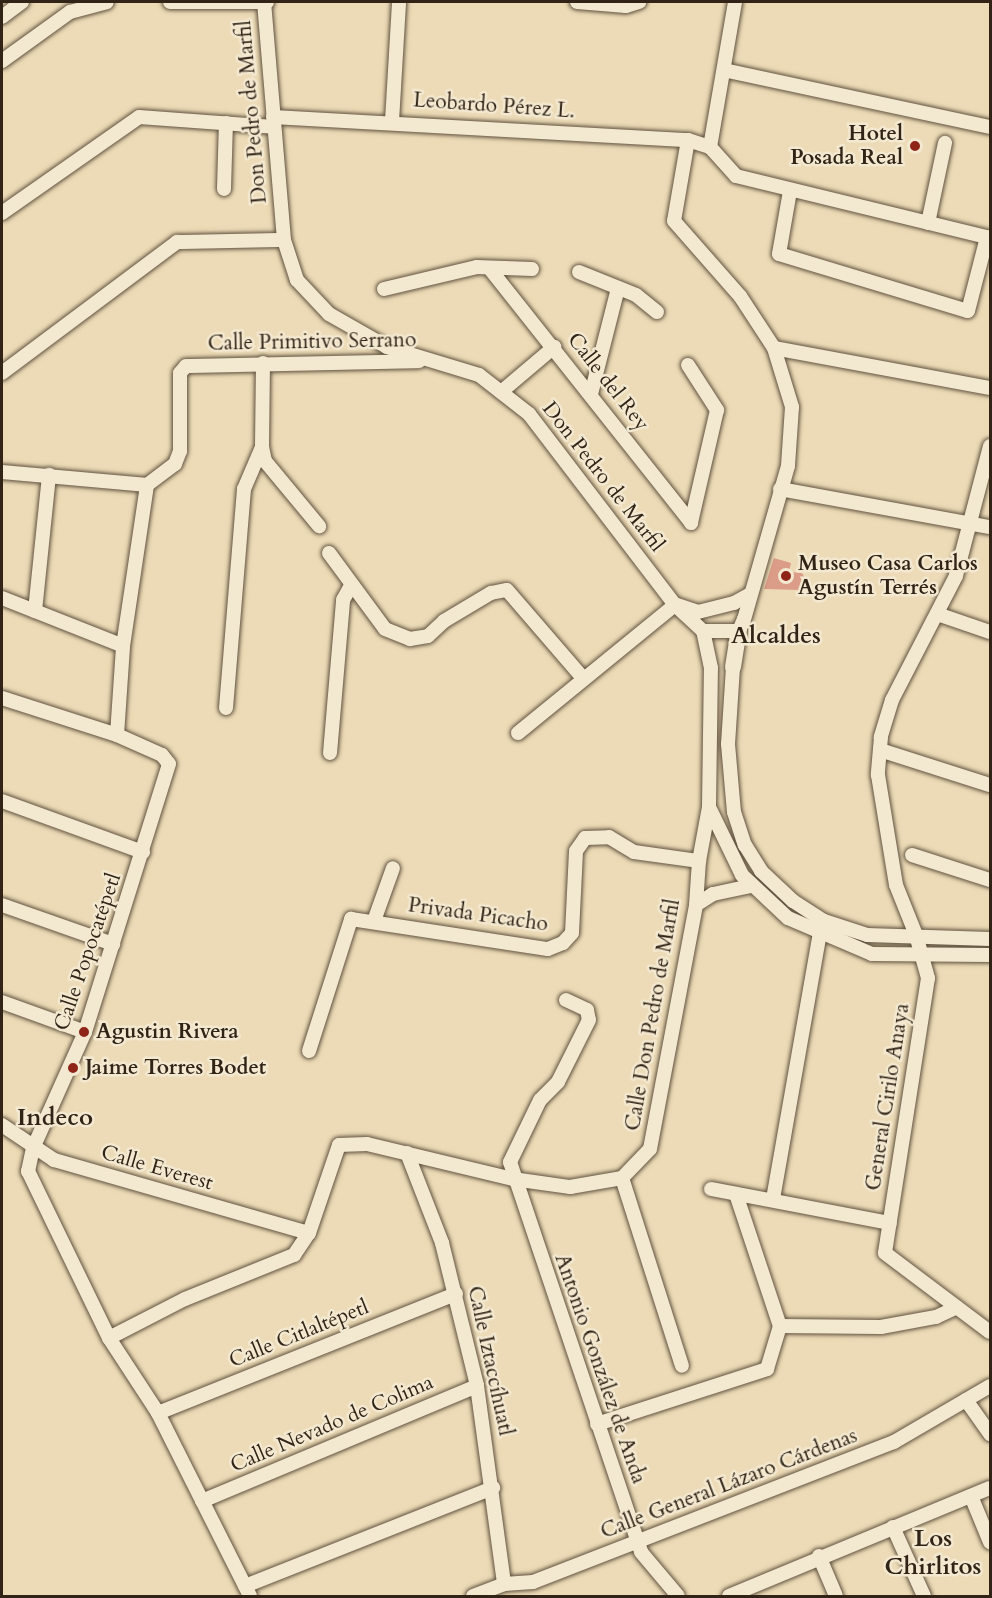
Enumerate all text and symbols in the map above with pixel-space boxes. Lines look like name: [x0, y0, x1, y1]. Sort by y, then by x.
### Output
street label: Don Pedro de Marfil: [231, 19, 273, 205]
street label: Leobardo Pérez L.: [412, 88, 576, 124]
place label: Hotel Posada Real: [790, 121, 903, 171]
marker: Hotel Posada Real: [908, 139, 922, 153]
street label: Calle Primitivo Serrano: [208, 328, 416, 356]
street label: Calle del Rey: [562, 328, 654, 436]
street label: Don Pedro de Marfil: [536, 397, 670, 557]
place label: Museo Casa Carlos Agustín Terrés: [798, 551, 978, 601]
marker: Museo Casa Carlos Agustín Terrés: [779, 569, 793, 583]
district label: Alcaldes: [731, 622, 821, 650]
street label: Calle Popocatépetl: [49, 870, 127, 1034]
street label: Privada Picacho: [406, 893, 550, 937]
street label: Calle Don Pedro de Marfil: [620, 897, 686, 1133]
street label: General Cirilo Anaya: [861, 1002, 915, 1192]
place label: Agustin Rivera: [96, 1019, 239, 1045]
marker: Agustin Rivera: [77, 1025, 91, 1039]
place label: Jaime Torres Bodet: [85, 1055, 266, 1081]
marker: Jaime Torres Bodet: [66, 1061, 80, 1075]
district label: Indeco: [17, 1104, 93, 1132]
street label: Calle Everest: [98, 1140, 216, 1196]
street label: Antonio González de Anda: [549, 1251, 651, 1487]
street label: Calle Iztaccíhuatl: [462, 1284, 518, 1438]
street label: Calle Citlaltépetl: [226, 1295, 372, 1373]
street label: Calle Nevado de Colima: [227, 1370, 437, 1478]
street label: Calle General Lázaro Cárdenas: [597, 1423, 861, 1545]
district label: Los Chirlitos: [885, 1525, 981, 1581]

